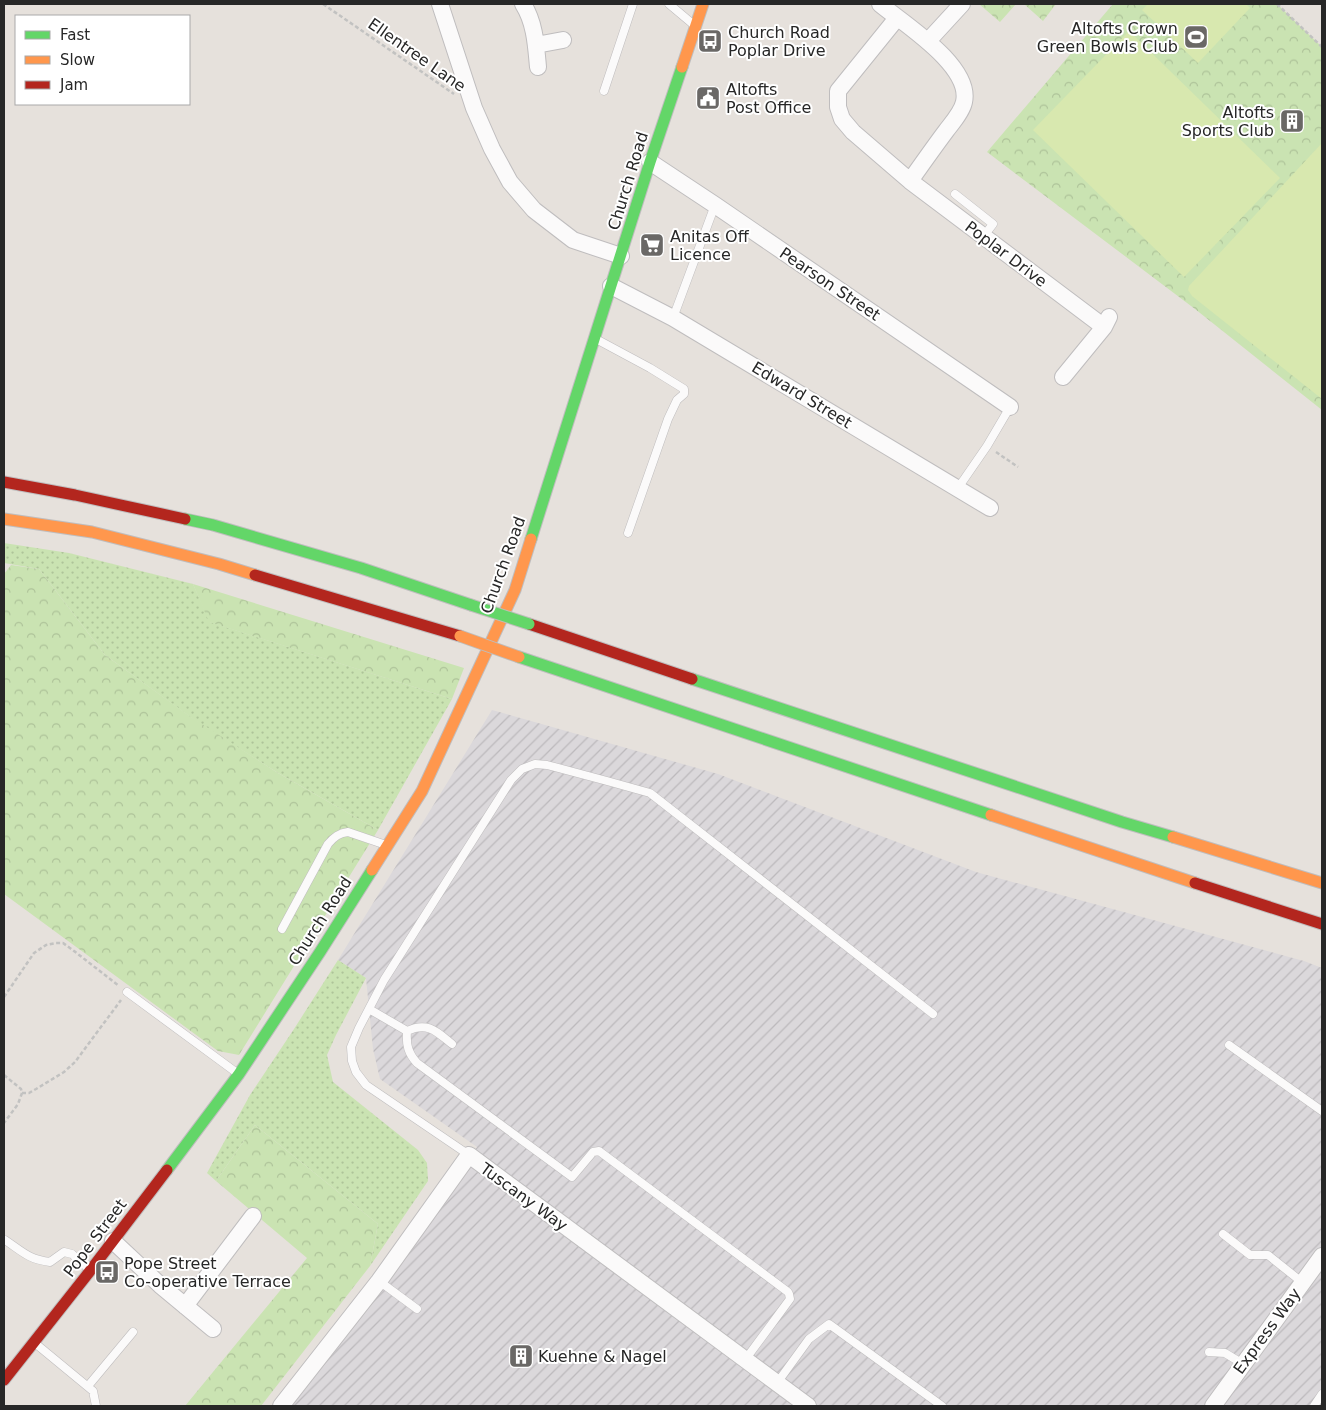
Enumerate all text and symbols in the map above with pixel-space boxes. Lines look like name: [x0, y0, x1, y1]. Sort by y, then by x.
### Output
street label: Ellentree Lane: [364, 14, 470, 96]
legend: [15, 15, 190, 105]
place label: Altofts Crown Green Bowls Club: [1037, 19, 1178, 56]
place label: Church Road Poplar Drive: [728, 23, 830, 60]
sports icon: Altofts Crown Green Bowls Club: [1183, 24, 1209, 50]
text: Fast: [60, 26, 90, 44]
bus stop icon: Church Road Poplar Drive: [697, 28, 723, 54]
text: Slow: [60, 51, 95, 69]
text: Jam: [59, 76, 88, 94]
place label: Altofts Post Office: [726, 80, 811, 117]
public building icon: Altofts Post Office: [695, 85, 721, 111]
place label: Altofts Sports Club: [1182, 103, 1274, 140]
building icon: Altofts Sports Club: [1279, 108, 1305, 134]
street label: Church Road: [604, 130, 652, 232]
street label: Poplar Drive: [961, 217, 1051, 291]
place label: Anitas Off Licence: [670, 227, 750, 264]
supermarket icon: Anitas Off Licence: [639, 232, 665, 258]
street label: Pearson Street: [776, 243, 884, 325]
street label: Edward Street: [749, 358, 855, 432]
street label: Church Road: [477, 514, 529, 616]
street label: Church Road: [284, 873, 356, 969]
street label: Tuscany Way: [476, 1158, 571, 1235]
street label: Pope Street: [60, 1195, 130, 1281]
place label: Pope Street Co-operative Terrace: [124, 1254, 291, 1291]
bus stop icon: Pope Street Co-operative Terrace: [94, 1259, 120, 1285]
street label: Express Way: [1229, 1284, 1305, 1378]
building icon: Kuehne & Nagel: [508, 1343, 534, 1369]
place label: Kuehne & Nagel: [538, 1347, 667, 1366]

